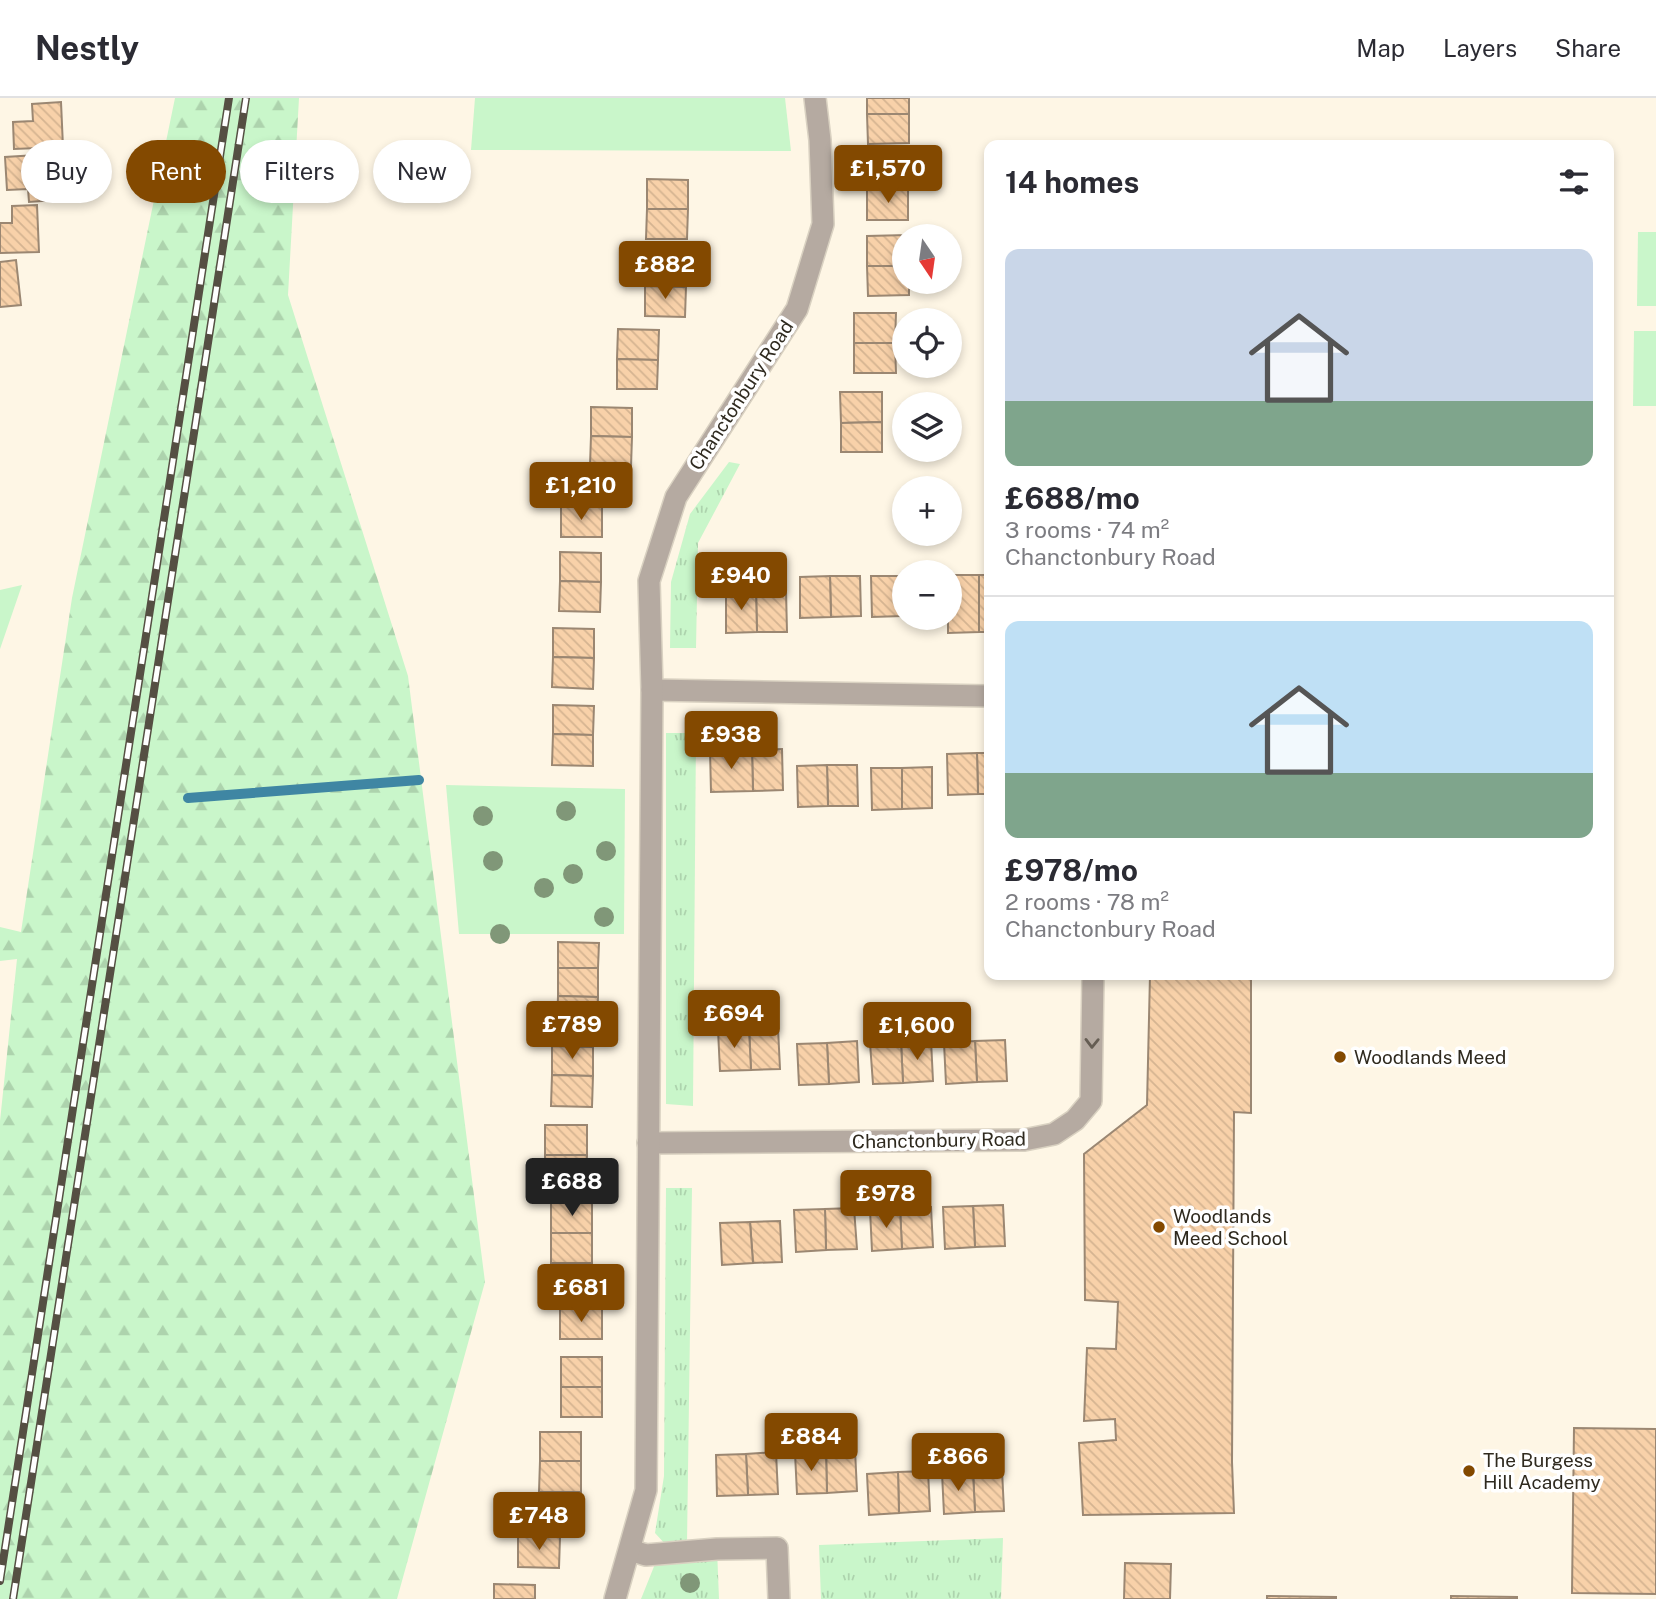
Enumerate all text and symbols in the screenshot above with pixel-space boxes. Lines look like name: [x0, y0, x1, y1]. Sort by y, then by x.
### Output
text: Nestly: [35, 29, 139, 67]
text: Map: [1356, 34, 1405, 62]
text: Layers: [1443, 34, 1517, 62]
text: Share: [1555, 34, 1621, 62]
chip: Buy: [21, 140, 112, 203]
chip: Rent: [126, 140, 226, 203]
chip: Filters: [240, 140, 359, 203]
chip: New: [373, 140, 471, 203]
pin: £1,570: [831, 146, 945, 205]
text: £1,570: [850, 154, 926, 181]
icon: filters: [1555, 163, 1593, 201]
text: 14 homes: [1005, 164, 1139, 200]
north arrow: [892, 224, 962, 294]
map controls: [892, 224, 962, 630]
pin: £882: [624, 242, 706, 301]
text: £882: [635, 250, 695, 277]
icon: home: [1236, 295, 1362, 421]
button: locate: [892, 308, 962, 378]
street label: Chanctonbury Road: [684, 316, 798, 474]
button: layers: [892, 392, 962, 462]
pin: £1,210: [524, 462, 638, 522]
text: £1,210: [546, 471, 616, 498]
button: +: [892, 476, 962, 546]
text: £688/mo: [1005, 480, 1140, 516]
text: 3 rooms · 74 m²: [1005, 516, 1169, 543]
text: Chanctonbury Road: [1005, 543, 1216, 570]
pin: £940: [700, 552, 782, 612]
button: −: [892, 560, 962, 630]
text: £940: [711, 561, 771, 588]
icon: home: [1236, 667, 1362, 793]
pin: £938: [690, 712, 772, 771]
text: £938: [701, 720, 761, 747]
text: £978/mo: [1005, 852, 1138, 888]
text: 2 rooms · 78 m²: [1005, 888, 1169, 915]
text: Chanctonbury Road: [1005, 915, 1216, 942]
pin: £694: [693, 990, 775, 1050]
text: £694: [704, 999, 764, 1026]
pin: £789: [531, 1002, 613, 1061]
pin: £1,600: [860, 1002, 974, 1062]
text: £789: [542, 1010, 602, 1037]
text: £1,600: [879, 1011, 955, 1038]
one-way arrow: [1084, 1038, 1099, 1049]
place label: Woodlands Meed: [1354, 1046, 1506, 1068]
marker: Woodlands Meed: [1332, 1049, 1348, 1065]
street label: Chanctonbury Road: [852, 1127, 1026, 1153]
pin: £688: [531, 1158, 613, 1218]
text: £688: [542, 1167, 602, 1194]
pin: £978: [845, 1170, 927, 1230]
text: £978: [856, 1179, 916, 1206]
place label: Woodlands Meed School: [1173, 1205, 1288, 1249]
marker: Woodlands Meed School: [1151, 1219, 1167, 1235]
pin: £681: [540, 1264, 622, 1324]
text: £681: [553, 1273, 609, 1300]
pin: £884: [770, 1414, 852, 1473]
text: £884: [781, 1422, 841, 1449]
pin: £866: [917, 1434, 999, 1493]
text: £866: [928, 1442, 988, 1469]
place label: The Burgess Hill Academy: [1483, 1449, 1601, 1493]
marker: The Burgess Hill Academy: [1461, 1463, 1477, 1479]
pin: £748: [498, 1492, 580, 1552]
text: £748: [509, 1501, 569, 1528]

